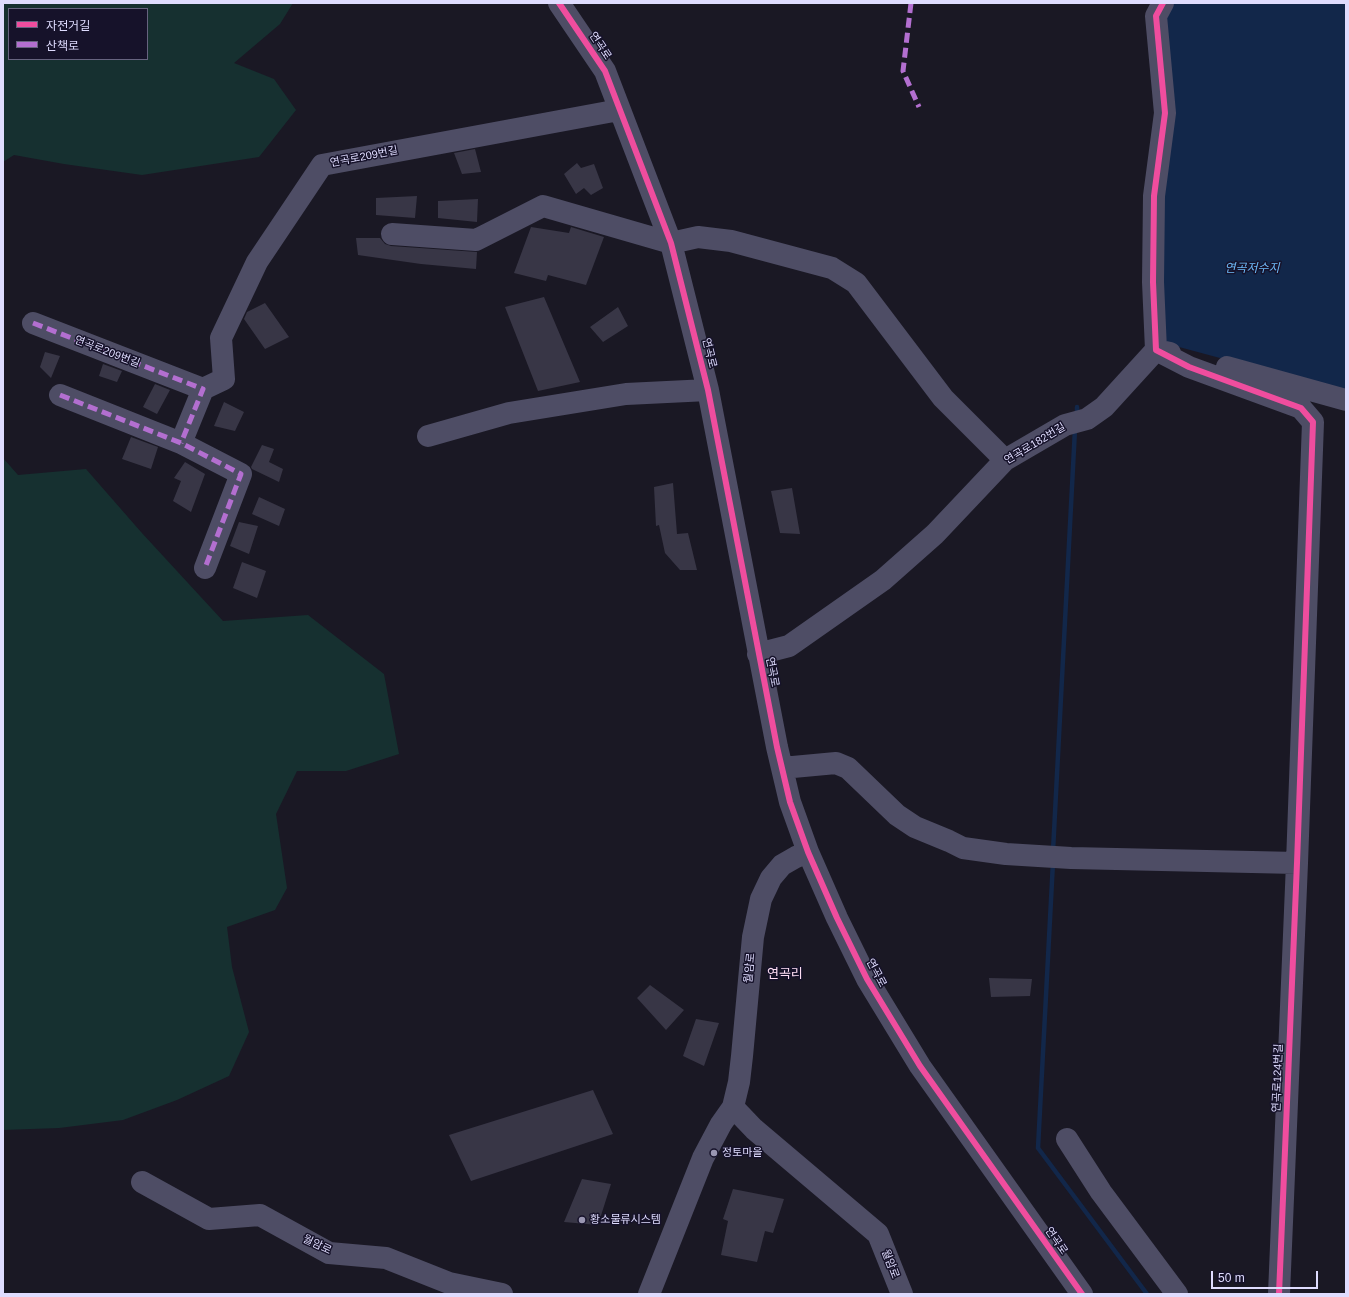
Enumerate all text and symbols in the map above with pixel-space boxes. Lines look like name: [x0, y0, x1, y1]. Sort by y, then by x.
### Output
legend: [8, 8, 148, 60]
text: 자전거길: [46, 19, 90, 33]
street label: 연곡로: [586, 30, 614, 62]
text: 산책로: [46, 39, 79, 53]
street label: 연곡로209번길: [329, 144, 399, 170]
water label: 연곡저수지: [1224, 262, 1280, 276]
street label: 연곡로209번길: [72, 333, 142, 371]
street label: 연곡로: [699, 337, 719, 369]
street label: 연곡로182번길: [1002, 421, 1068, 467]
street label: 연곡로: [763, 656, 781, 688]
street label: 월암로: [742, 952, 758, 984]
street label: 연곡로: [863, 956, 889, 990]
district label: 연곡리: [767, 966, 803, 982]
street label: 연곡로124번길: [1270, 1043, 1286, 1113]
place label: 정토마을: [722, 1146, 762, 1160]
marker: 정토마을: [709, 1148, 719, 1158]
place label: 황소물류시스템: [590, 1213, 661, 1227]
marker: 황소물류시스템: [577, 1215, 587, 1225]
street label: 연곡로: [1042, 1225, 1070, 1257]
street label: 월암로: [300, 1233, 334, 1257]
street label: 월암로: [878, 1247, 902, 1281]
scale bar: [1213, 1263, 1320, 1289]
text: 50 m: [1218, 1271, 1245, 1285]

